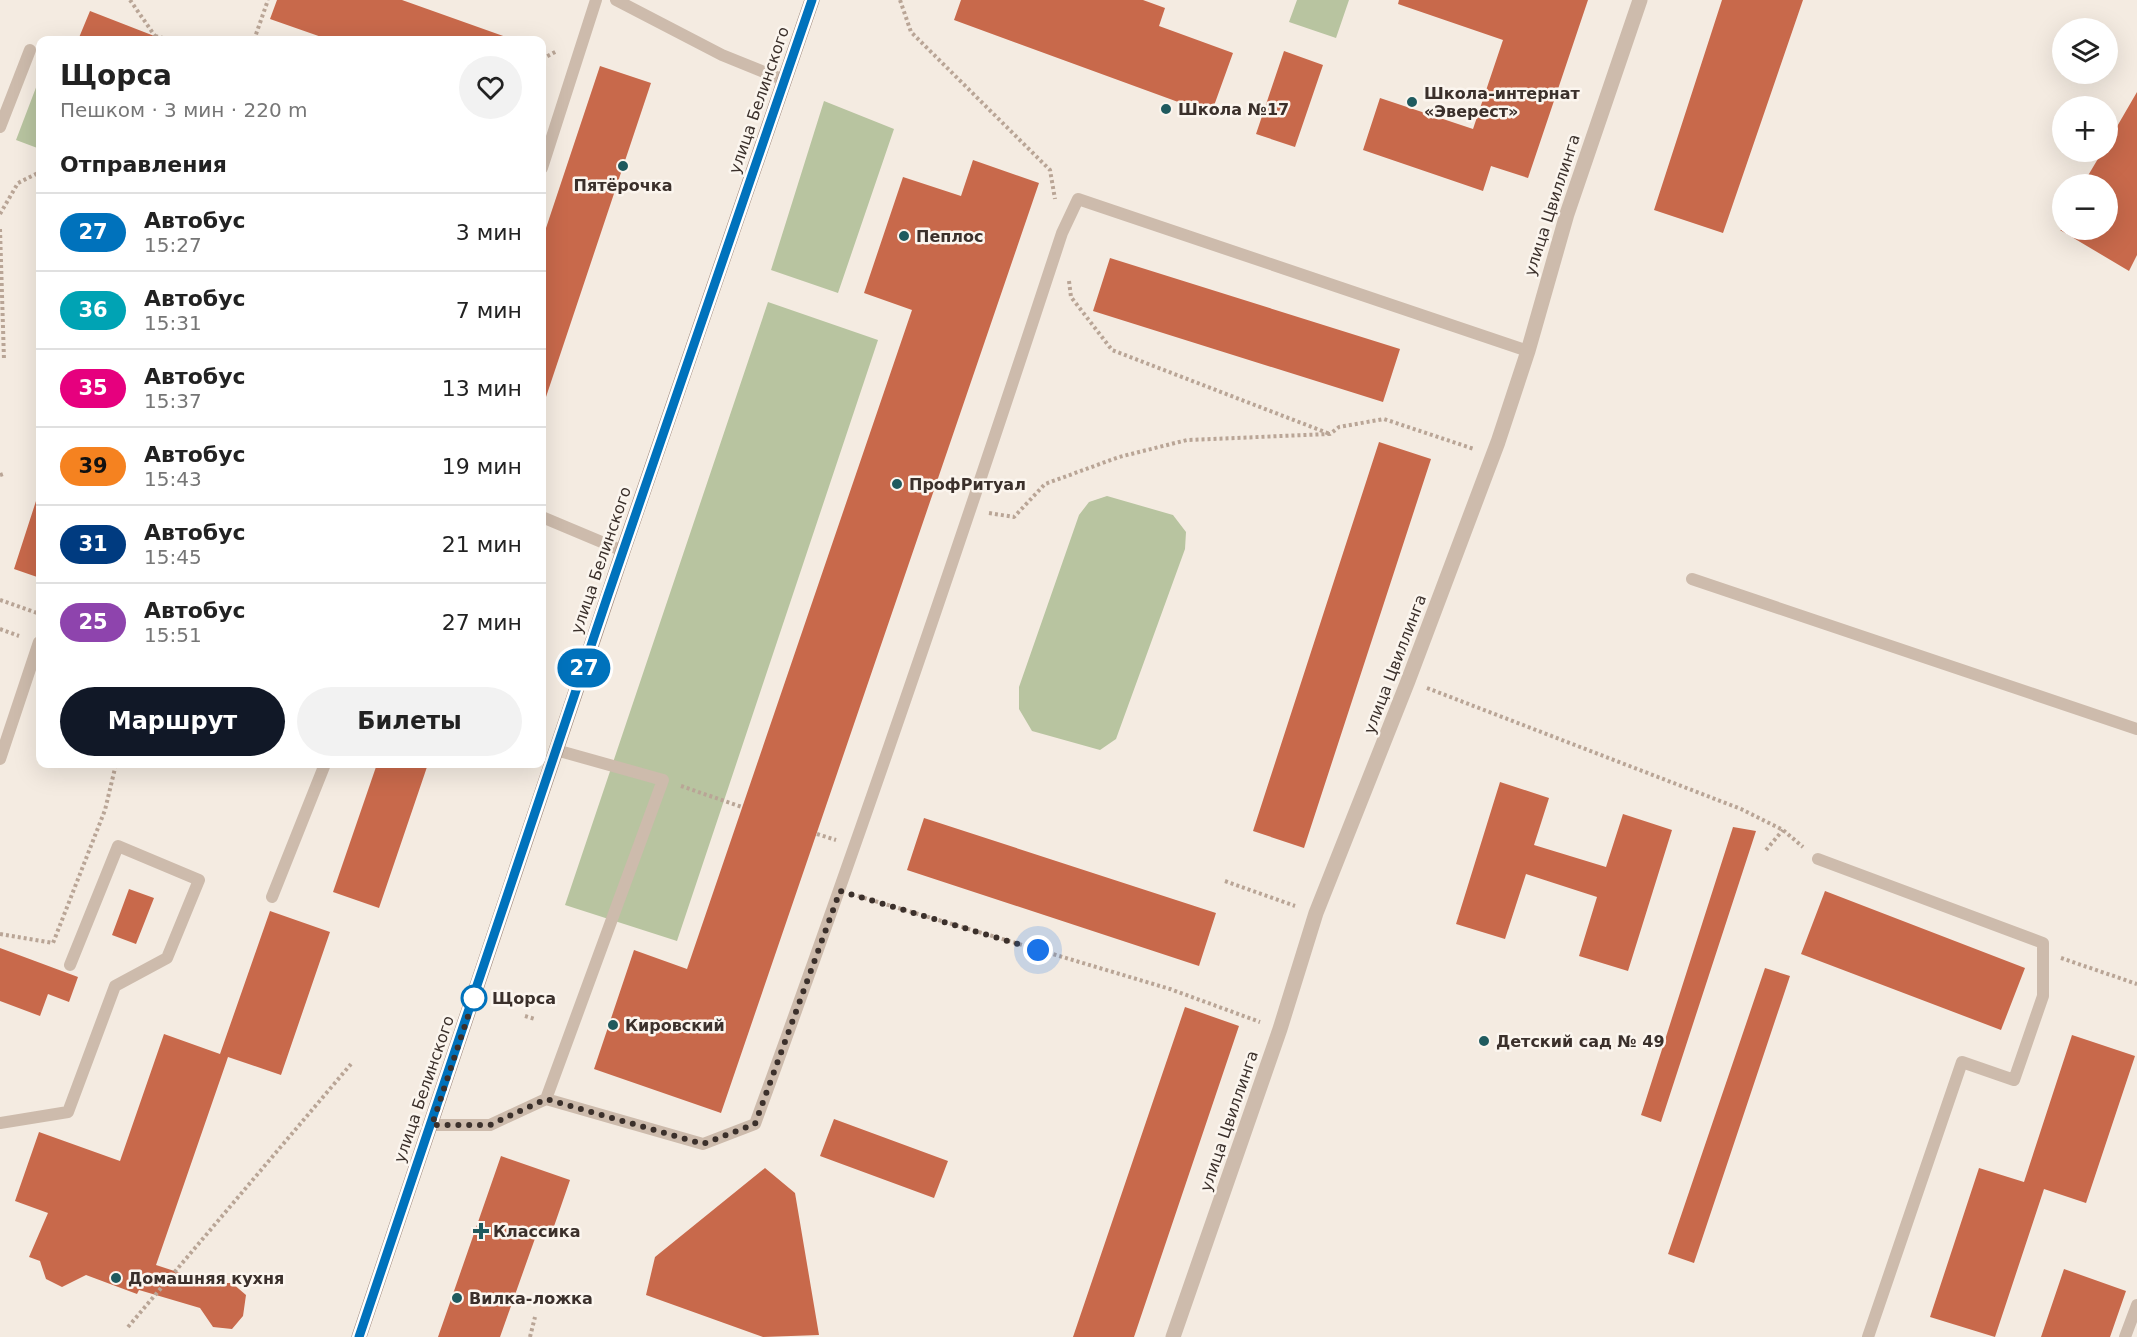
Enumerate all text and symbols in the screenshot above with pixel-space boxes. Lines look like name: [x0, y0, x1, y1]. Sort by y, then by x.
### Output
map controls: [2052, 18, 2118, 240]
button: layers: [2052, 18, 2118, 84]
street label: улица Белинского: [725, 24, 793, 176]
button: heart: [459, 56, 522, 119]
text: Щорса: [60, 59, 172, 92]
place label: Школа-интернат «Эверест»: [1424, 84, 1580, 121]
marker: Школа-интернат «Эверест»: [1405, 95, 1419, 109]
button: +: [2052, 96, 2118, 162]
text: Пешком · 3 мин · 220 m: [60, 98, 307, 122]
place label: Школа №17: [1178, 100, 1289, 119]
marker: Школа №17: [1159, 102, 1173, 116]
street label: улица Цвиллинга: [1520, 132, 1584, 278]
text: Отправления: [60, 152, 227, 177]
marker: Пятёрочка: [616, 159, 630, 173]
button: −: [2052, 174, 2118, 240]
place label: Пятёрочка: [574, 176, 672, 195]
text: Автобус: [144, 208, 246, 233]
text: 27: [78, 220, 108, 244]
text: 3 мин: [456, 220, 522, 245]
place label: Пеплос: [916, 227, 984, 246]
marker: Пеплос: [897, 229, 911, 243]
text: 15:27: [144, 233, 202, 257]
text: Автобус: [144, 286, 246, 311]
text: 36: [78, 298, 108, 322]
text: 7 мин: [456, 298, 522, 323]
text: 15:31: [144, 311, 202, 335]
text: Автобус: [144, 364, 246, 389]
text: 35: [78, 376, 108, 400]
text: 13 мин: [442, 376, 522, 401]
text: 15:37: [144, 389, 202, 413]
text: Автобус: [144, 442, 246, 467]
text: 39: [78, 454, 108, 478]
text: 19 мин: [442, 454, 522, 479]
text: 15:43: [144, 467, 202, 491]
place label: ПрофРитуал: [909, 475, 1026, 494]
marker: ПрофРитуал: [890, 477, 904, 491]
street label: улица Белинского: [567, 484, 635, 636]
text: Автобус: [144, 520, 246, 545]
text: 31: [78, 532, 108, 556]
text: 21 мин: [442, 532, 522, 557]
text: 15:45: [144, 545, 202, 569]
street label: улица Цвиллинга: [1360, 592, 1430, 736]
text: Автобус: [144, 598, 246, 623]
text: 25: [78, 610, 108, 634]
text: 27 мин: [442, 610, 522, 635]
text: 15:51: [144, 623, 202, 647]
line badge: 27: [557, 648, 611, 688]
text: 27: [569, 656, 599, 680]
button: Маршрут: [60, 687, 285, 756]
button: Билеты: [297, 687, 522, 756]
your location: [1023, 935, 1053, 965]
marker: Щорса: [461, 985, 487, 1011]
place label: Щорса: [492, 989, 556, 1008]
street label: улица Белинского: [390, 1013, 458, 1165]
place label: Кировский: [625, 1016, 725, 1035]
marker: Кировский: [606, 1018, 620, 1032]
place label: Детский сад № 49: [1496, 1032, 1665, 1051]
marker: Детский сад № 49: [1477, 1034, 1491, 1048]
street label: улица Цвиллинга: [1196, 1048, 1262, 1194]
place label: Классика: [493, 1222, 580, 1241]
marker: Классика: [474, 1224, 488, 1238]
place label: Домашняя кухня: [128, 1269, 284, 1288]
marker: Домашняя кухня: [109, 1271, 123, 1285]
place label: Вилка-ложка: [469, 1289, 593, 1308]
marker: Вилка-ложка: [450, 1291, 464, 1305]

